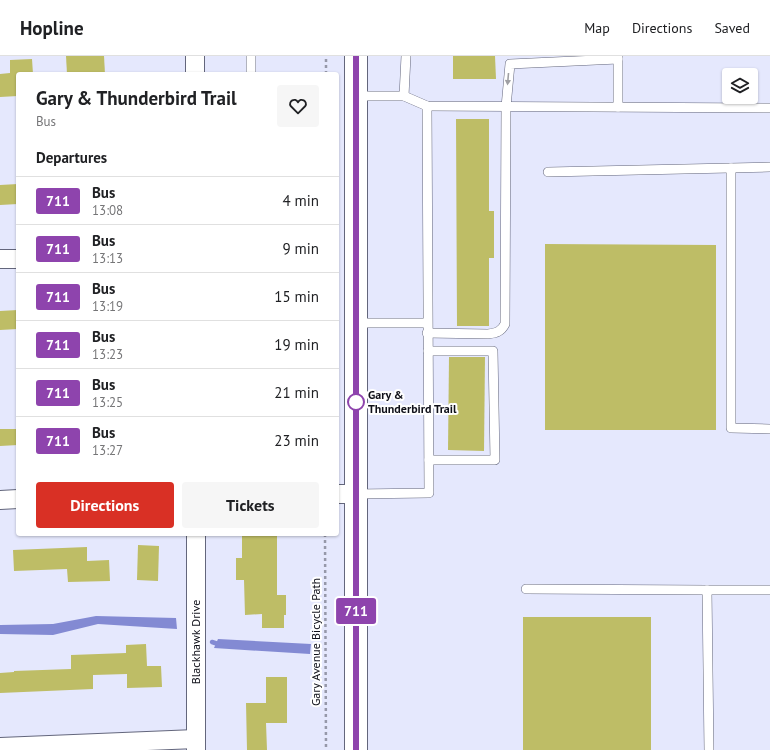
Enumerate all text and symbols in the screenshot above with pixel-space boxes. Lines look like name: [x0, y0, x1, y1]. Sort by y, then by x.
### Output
text: Hopline: [20, 16, 84, 40]
text: Map: [584, 19, 610, 37]
text: Directions: [632, 19, 692, 37]
text: Saved: [714, 19, 750, 37]
map controls: [722, 68, 758, 104]
button: layers: [722, 68, 758, 104]
one-way arrow: [505, 73, 512, 85]
button: heart: [277, 85, 319, 127]
text: Gary & Thunderbird Trail: [36, 86, 237, 110]
text: Bus: [36, 113, 56, 130]
text: Departures: [36, 148, 107, 167]
text: Bus: [92, 183, 115, 202]
text: 4 min: [282, 191, 319, 210]
text: 711: [46, 192, 70, 210]
text: 13:08: [92, 202, 123, 219]
text: Bus: [92, 231, 115, 250]
text: 9 min: [282, 239, 319, 258]
text: 711: [46, 240, 70, 258]
text: 13:13: [92, 250, 123, 267]
text: Bus: [92, 279, 115, 298]
text: 15 min: [274, 287, 319, 306]
text: 711: [46, 288, 70, 306]
text: 13:19: [92, 298, 123, 315]
text: Bus: [92, 327, 115, 346]
text: 19 min: [274, 335, 319, 354]
text: 711: [46, 336, 70, 354]
text: 13:23: [92, 346, 123, 363]
text: Bus: [92, 375, 115, 394]
text: 21 min: [274, 383, 319, 402]
text: 711: [46, 384, 70, 402]
place label: Gary & Thunderbird Trail: [368, 387, 457, 416]
marker: Gary & Thunderbird Trail: [347, 393, 365, 411]
text: 13:25: [92, 394, 123, 411]
text: Bus: [92, 423, 115, 442]
text: 23 min: [274, 431, 319, 450]
text: 711: [46, 432, 70, 450]
text: 13:27: [92, 442, 123, 459]
button: Directions: [36, 482, 174, 528]
button: Tickets: [182, 482, 319, 528]
street label: Gary Avenue Bicycle Path: [308, 578, 323, 706]
line badge: 711: [333, 598, 379, 624]
street label: Blackhawk Drive: [188, 600, 203, 684]
text: 711: [344, 602, 368, 620]

